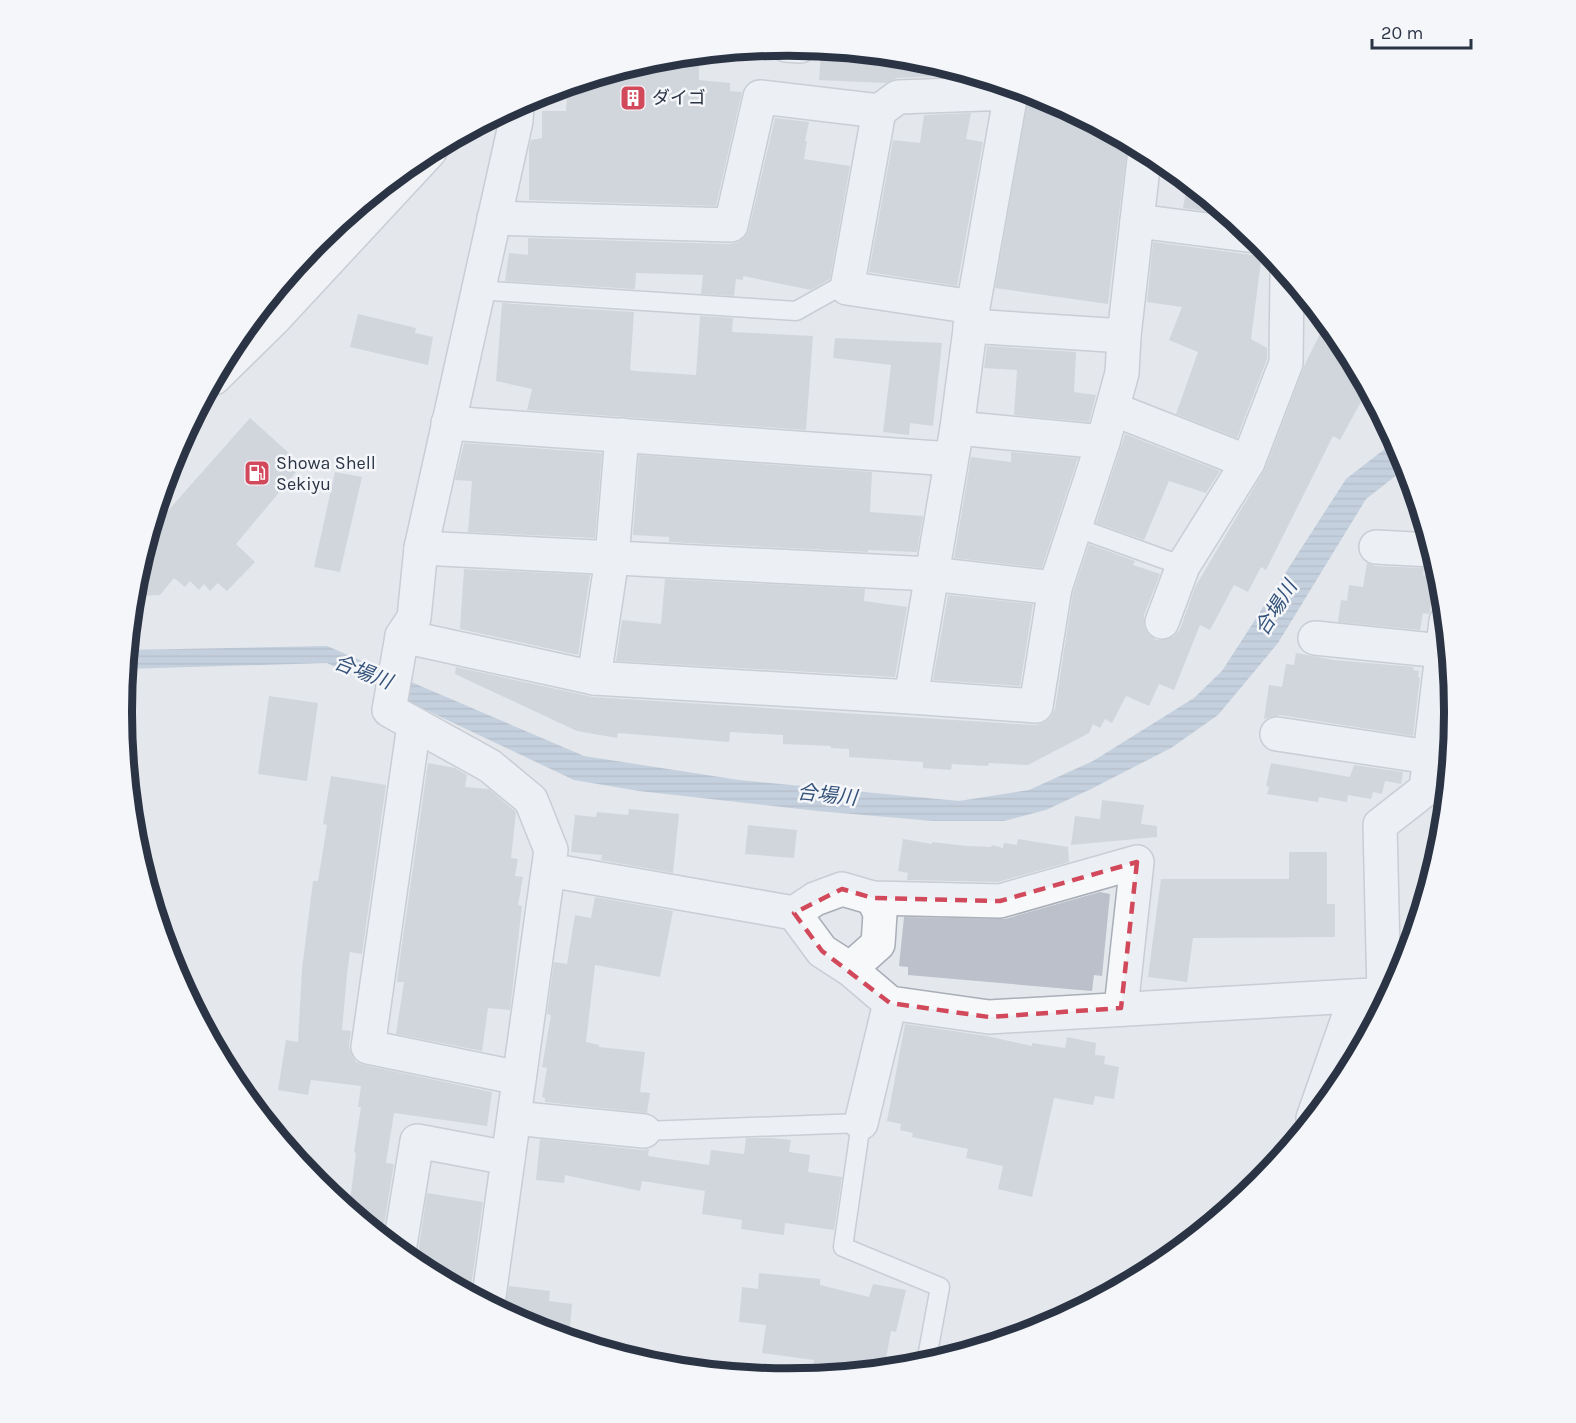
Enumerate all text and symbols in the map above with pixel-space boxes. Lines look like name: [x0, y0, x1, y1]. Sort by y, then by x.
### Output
scale bar: [1372, 12, 1471, 50]
text: 20 m: [1381, 22, 1423, 44]
building icon: ダイゴ: [618, 83, 648, 113]
place label: ダイゴ: [652, 87, 706, 109]
place label: Showa Shell Sekiyu: [276, 452, 376, 495]
fuel station icon: Showa Shell Sekiyu: [242, 458, 272, 488]
water label: 合場川: [1250, 575, 1303, 640]
water label: 合場川: [331, 651, 397, 694]
water label: 合場川: [796, 780, 860, 810]

